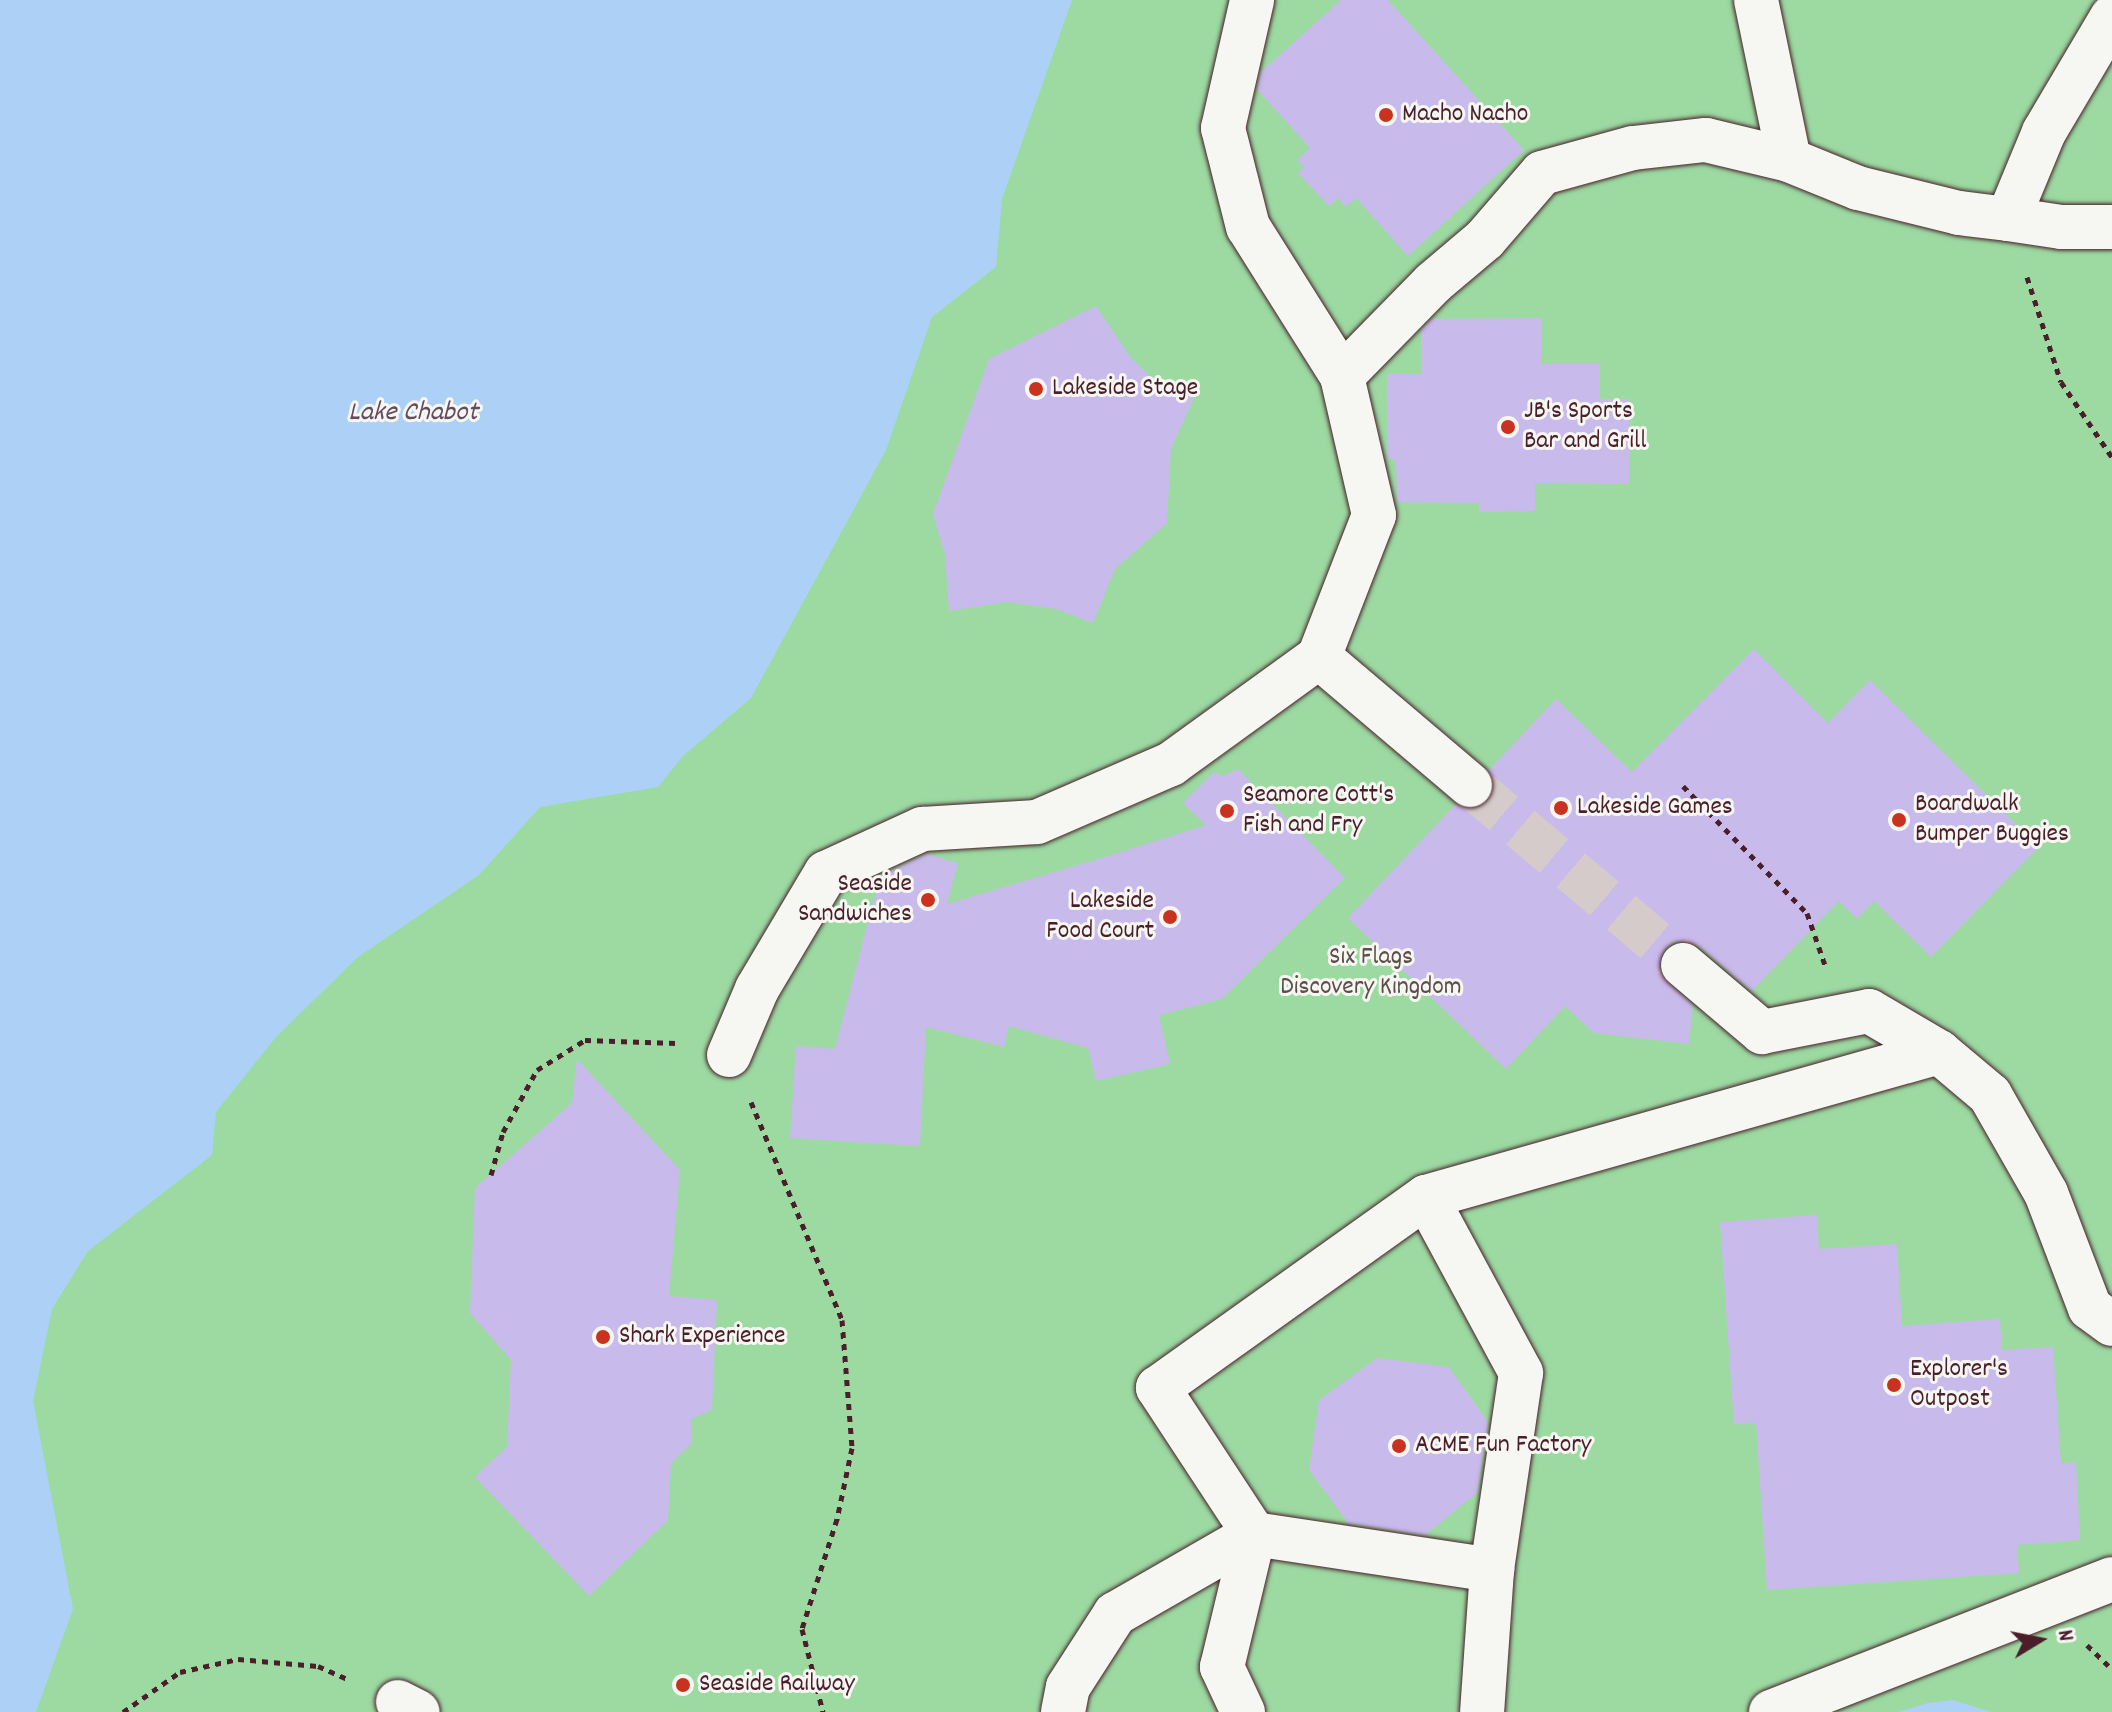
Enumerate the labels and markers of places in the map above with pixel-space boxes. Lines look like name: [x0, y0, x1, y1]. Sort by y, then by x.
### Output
place label: Macho Nacho: [1402, 99, 1528, 131]
marker: Macho Nacho: [1377, 106, 1395, 124]
place label: Lakeside Stage: [1052, 373, 1198, 405]
marker: Lakeside Stage: [1027, 380, 1045, 398]
place label: JB's Sports Bar and Grill: [1524, 396, 1646, 458]
marker: JB's Sports Bar and Grill: [1499, 418, 1517, 436]
place label: Seamore Cott's Fish and Fry: [1243, 780, 1394, 842]
place label: Boardwalk Bumper Buggies: [1915, 789, 2069, 850]
place label: Lakeside Games: [1577, 792, 1733, 824]
marker: Lakeside Games: [1552, 799, 1570, 817]
marker: Seamore Cott's Fish and Fry: [1218, 802, 1236, 820]
marker: Boardwalk Bumper Buggies: [1890, 811, 1908, 829]
place label: Seaside Sandwiches: [798, 869, 912, 930]
place label: Lakeside Food Court: [1046, 886, 1154, 948]
marker: Seaside Sandwiches: [919, 891, 937, 909]
marker: Lakeside Food Court: [1161, 908, 1179, 926]
place label: Shark Experience: [619, 1321, 785, 1353]
marker: Shark Experience: [594, 1328, 612, 1346]
place label: Explorer's Outpost: [1910, 1354, 2008, 1416]
marker: Explorer's Outpost: [1885, 1376, 1903, 1394]
place label: ACME Fun Factory: [1415, 1430, 1591, 1462]
marker: ACME Fun Factory: [1390, 1437, 1408, 1455]
place label: Seaside Railway: [699, 1669, 855, 1701]
marker: Seaside Railway: [674, 1676, 692, 1694]

